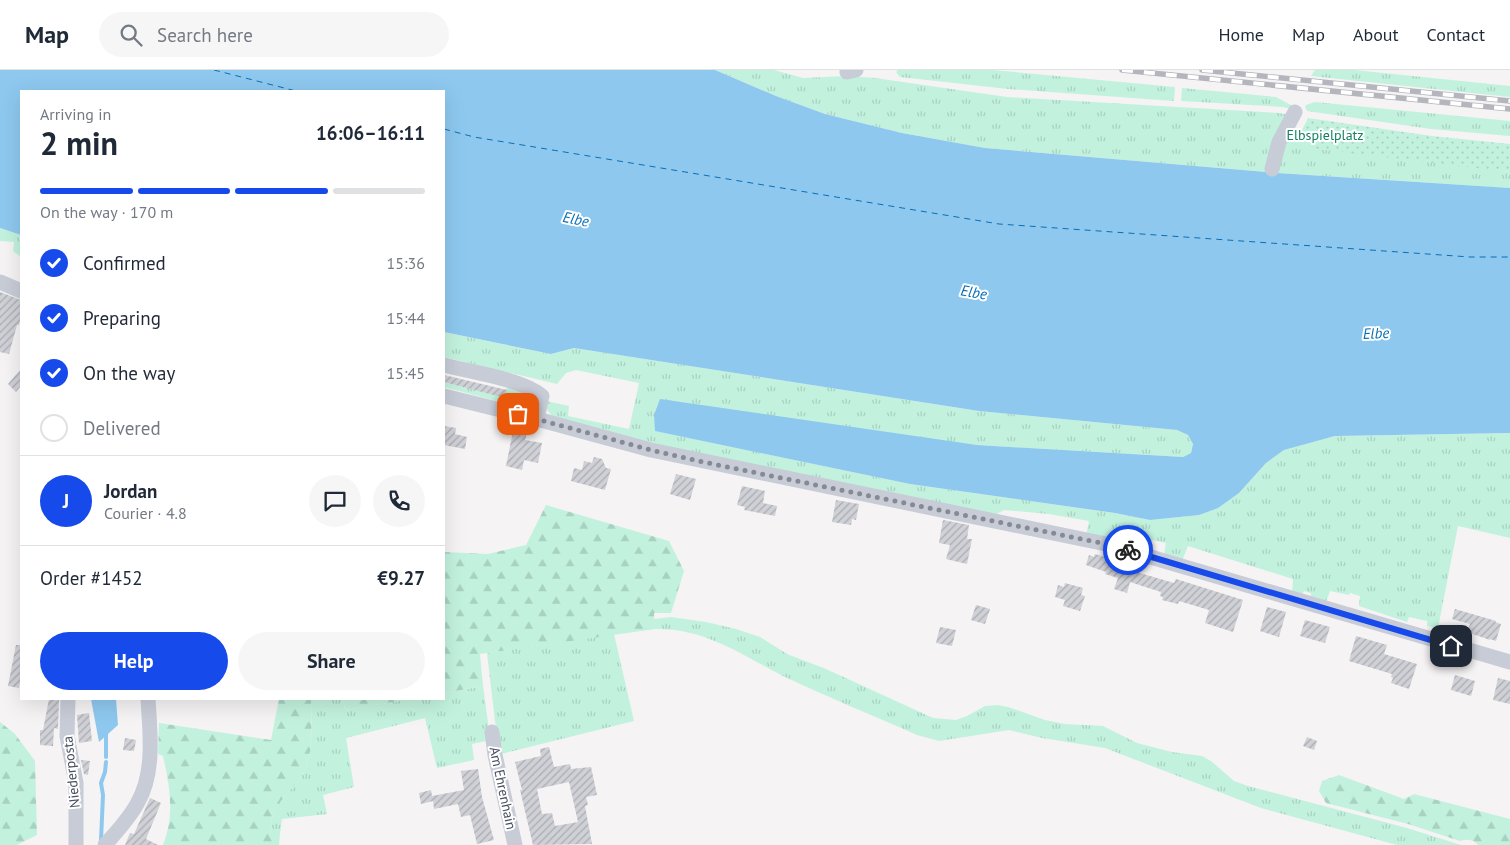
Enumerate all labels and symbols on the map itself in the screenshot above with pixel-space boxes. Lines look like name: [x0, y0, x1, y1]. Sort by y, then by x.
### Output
park label: Elbspielplatz: [1286, 126, 1364, 144]
water label: Elbe: [561, 207, 591, 231]
water label: Elbe: [959, 281, 989, 303]
water label: Elbe: [1362, 323, 1390, 343]
pin: [497, 393, 539, 435]
courier: [1103, 525, 1153, 575]
pin: [1430, 625, 1472, 667]
street label: Niederposta: [58, 735, 84, 809]
street label: Am Ehrenhain: [485, 745, 521, 831]

